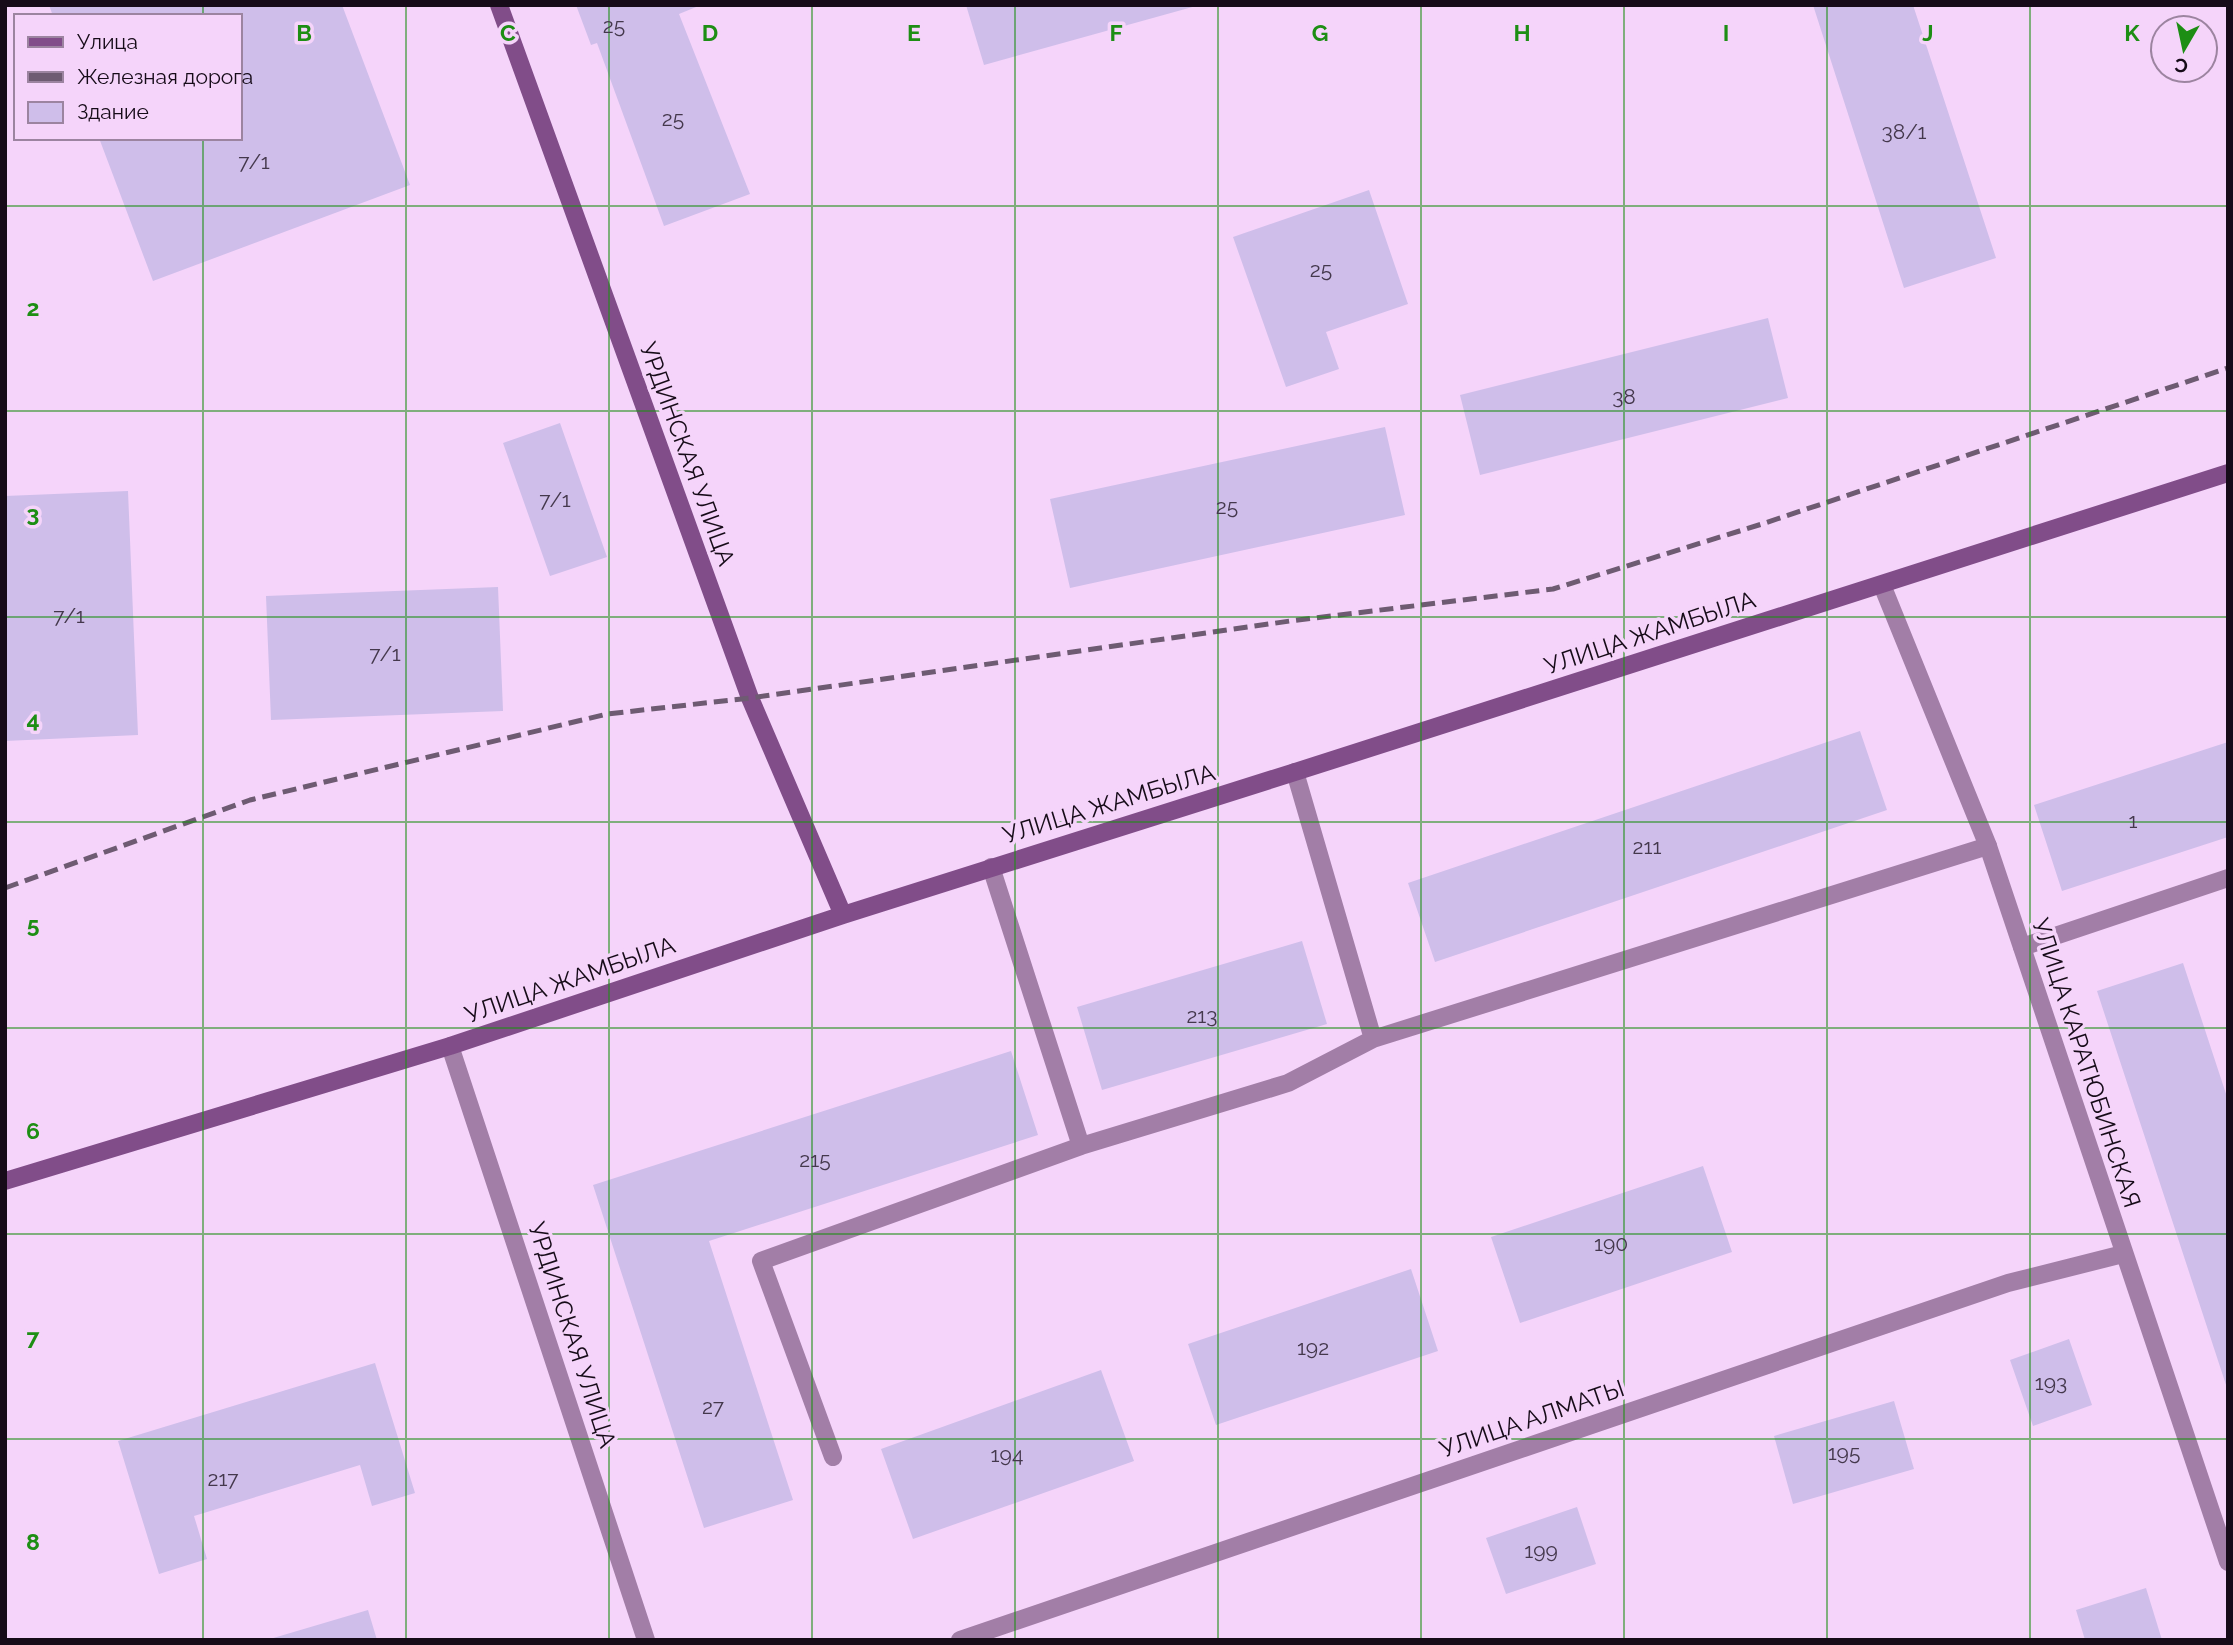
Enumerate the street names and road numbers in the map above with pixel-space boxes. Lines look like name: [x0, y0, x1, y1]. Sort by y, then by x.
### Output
street label: УРДИНСКАЯ УЛИЦА: [634, 338, 741, 570]
street label: УЛИЦА ЖАМБЫЛА: [1541, 585, 1759, 680]
street label: УЛИЦА ЖАМБЫЛА: [999, 757, 1218, 850]
street label: УЛИЦА КАРАТЮБИНСКАЯ: [2026, 915, 2147, 1211]
street label: УЛИЦА ЖАМБЫЛА: [461, 930, 679, 1029]
street label: УРДИНСКАЯ УЛИЦА: [522, 1218, 623, 1451]
street label: УЛИЦА АЛМАТЫ: [1436, 1373, 1628, 1464]

